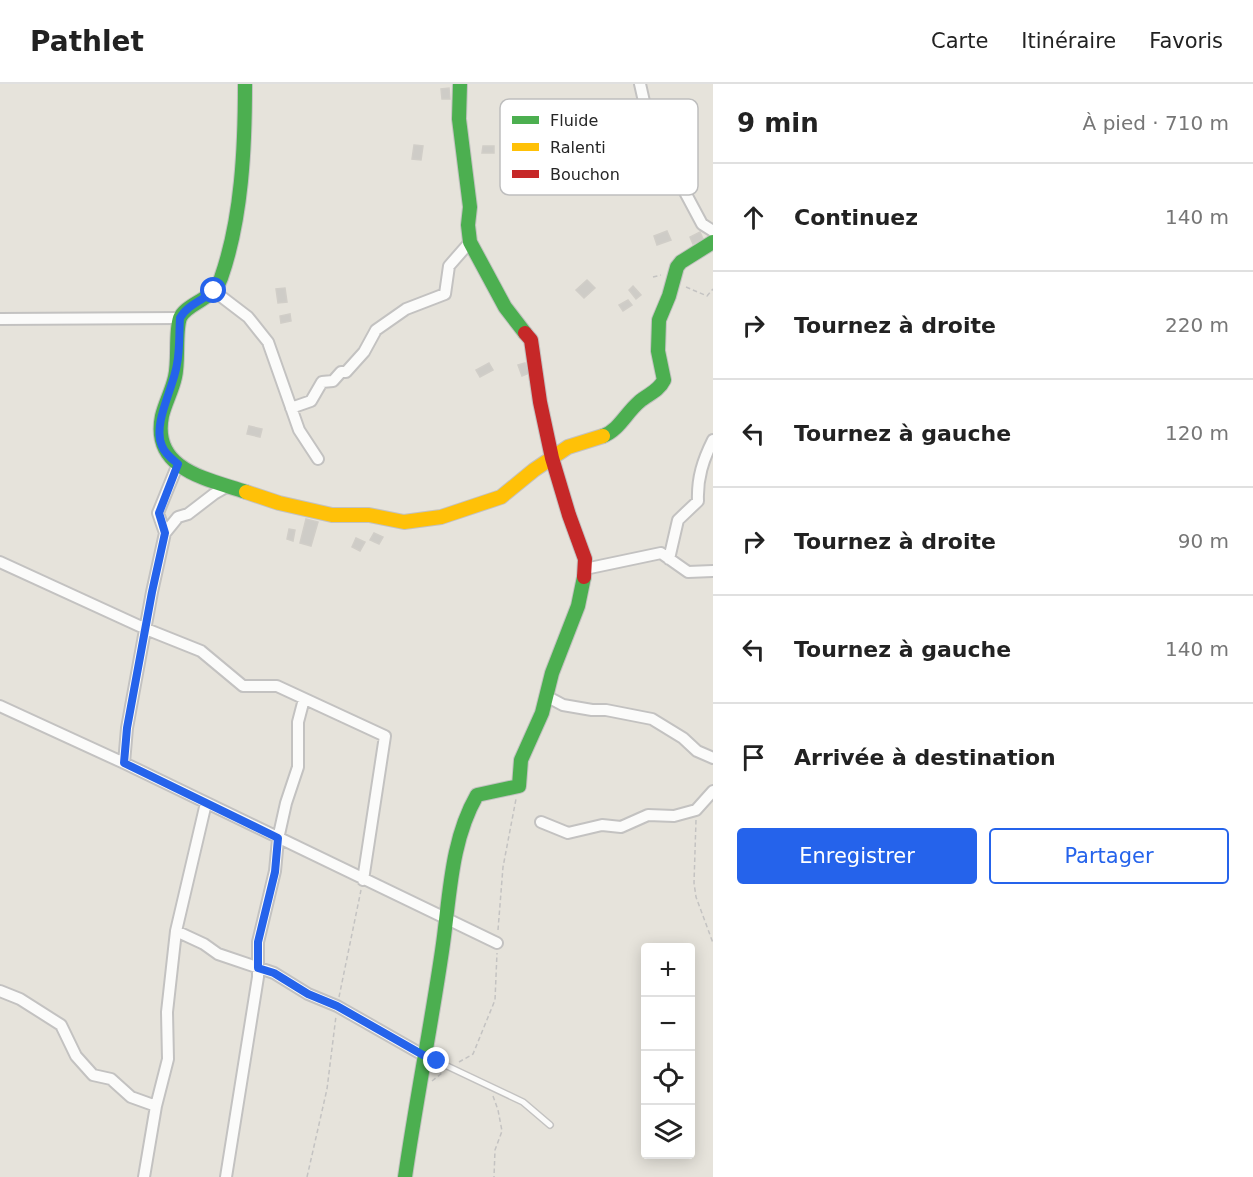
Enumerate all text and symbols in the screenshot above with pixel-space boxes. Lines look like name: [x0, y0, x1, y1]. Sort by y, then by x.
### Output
text: Pathlet: [30, 25, 144, 58]
text: Carte: [931, 29, 988, 53]
text: Itinéraire: [1021, 29, 1116, 53]
text: Favoris: [1149, 29, 1223, 53]
legend: [500, 99, 698, 195]
text: 9 min: [737, 108, 819, 138]
text: Fluide: [550, 111, 598, 130]
text: À pied · 710 m: [1083, 111, 1229, 135]
text: Ralenti: [550, 138, 606, 157]
text: Bouchon: [550, 165, 620, 184]
icon: ahead: [737, 201, 770, 234]
text: Continuez: [794, 205, 918, 230]
text: 140 m: [1165, 205, 1229, 229]
route start: [200, 277, 226, 303]
icon: right: [737, 309, 770, 342]
text: Tournez à droite: [794, 313, 996, 338]
text: 220 m: [1165, 313, 1229, 337]
icon: left: [737, 417, 770, 450]
text: Tournez à gauche: [794, 421, 1011, 446]
text: 120 m: [1165, 421, 1229, 445]
icon: right: [737, 525, 770, 558]
text: Tournez à droite: [794, 529, 996, 554]
text: 90 m: [1178, 529, 1229, 553]
icon: left: [737, 633, 770, 666]
text: Tournez à gauche: [794, 637, 1011, 662]
text: 140 m: [1165, 637, 1229, 661]
icon: arrive: [737, 741, 770, 774]
text: Arrivée à destination: [794, 745, 1056, 770]
button: Enregistrer: [737, 828, 977, 884]
button: Partager: [989, 828, 1229, 884]
map controls: [641, 943, 695, 1159]
button: +: [641, 943, 695, 997]
button: −: [641, 997, 695, 1051]
route end: [423, 1047, 449, 1073]
button: locate: [641, 1051, 695, 1105]
button: layers: [641, 1105, 695, 1159]

